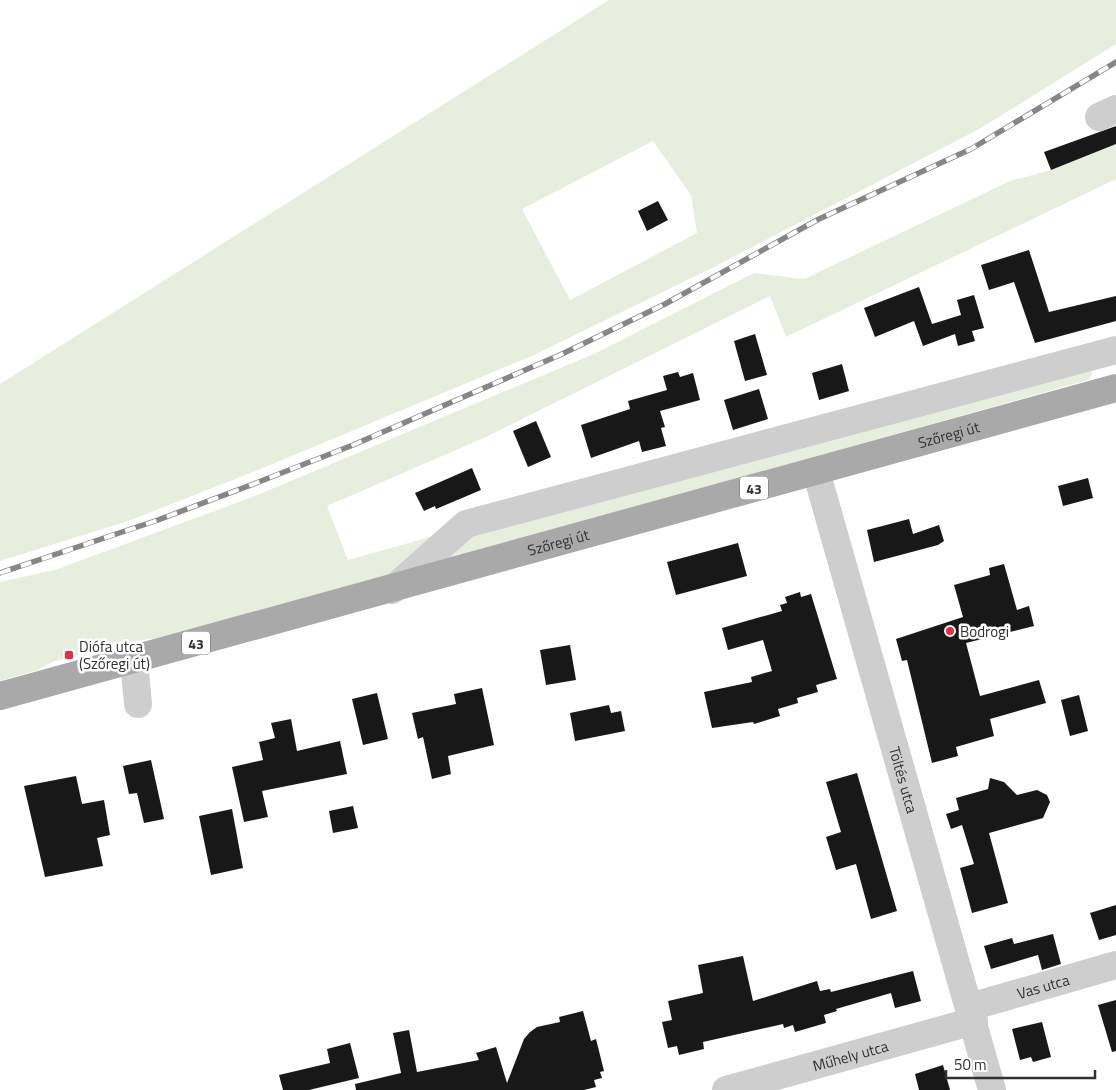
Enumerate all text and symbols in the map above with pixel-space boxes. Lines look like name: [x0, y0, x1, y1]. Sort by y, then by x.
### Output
street label: Szőregi út: [915, 415, 983, 454]
road number: 43: [740, 476, 768, 499]
street label: Szőregi út: [525, 522, 592, 561]
place label: Bodrogi: [960, 620, 1009, 643]
marker: Bodrogi: [944, 625, 956, 637]
road number: 43: [182, 632, 210, 654]
place label: Diófa utca (Szőregi út): [79, 635, 150, 675]
marker: Diófa utca (Szőregi út): [63, 649, 75, 661]
street label: Töltés utca: [883, 744, 924, 816]
street label: Vas utca: [1014, 967, 1072, 1004]
street label: Műhely utca: [810, 1034, 891, 1077]
scale bar: [946, 1048, 1095, 1080]
text: 50 m: [954, 1053, 987, 1076]

